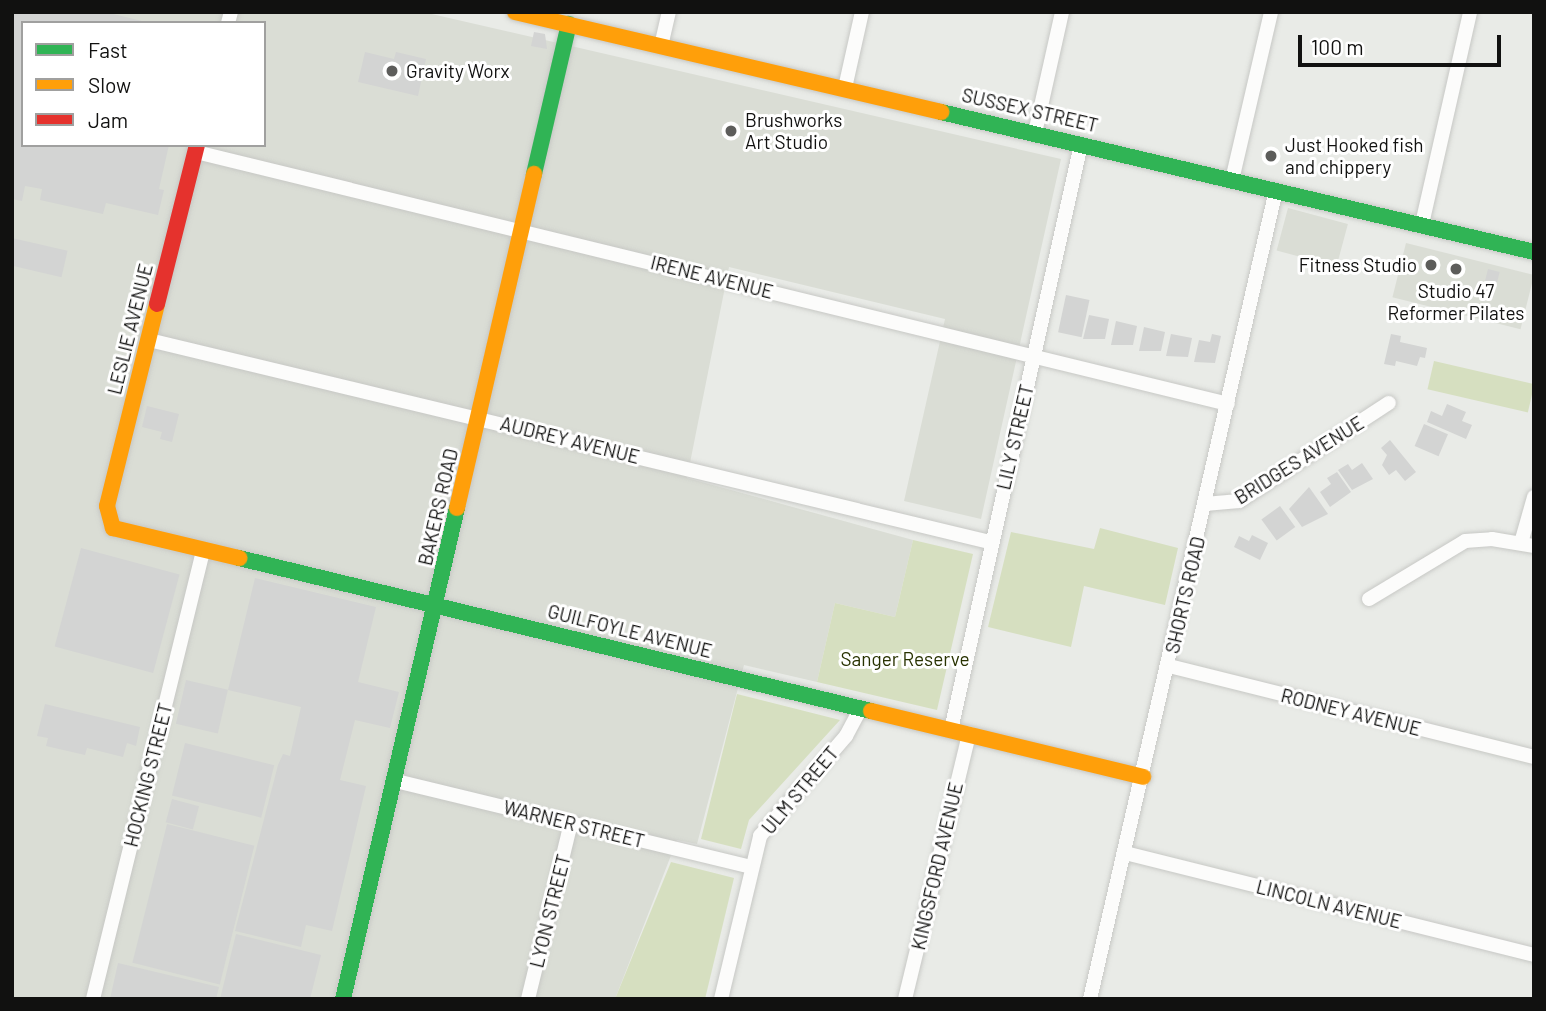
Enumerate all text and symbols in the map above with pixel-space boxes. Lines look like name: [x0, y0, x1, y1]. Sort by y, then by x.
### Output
legend: [21, 21, 266, 147]
scale bar: [1301, 21, 1504, 65]
text: 100 m: [1311, 34, 1364, 59]
text: Fast: [88, 37, 128, 62]
place label: Gravity Worx: [406, 60, 510, 82]
marker: Gravity Worx: [384, 63, 400, 79]
text: Slow: [88, 72, 131, 97]
street label: SUSSEX STREET: [960, 83, 1100, 137]
text: Jam: [88, 107, 128, 132]
place label: Brushworks Art Studio: [745, 109, 842, 153]
marker: Brushworks Art Studio: [723, 123, 739, 139]
place label: Just Hooked fish and chippery: [1285, 134, 1424, 178]
marker: Just Hooked fish and chippery: [1263, 148, 1279, 164]
street label: IRENE AVENUE: [648, 251, 776, 303]
place label: Fitness Studio: [1299, 254, 1417, 276]
marker: Fitness Studio: [1423, 257, 1439, 273]
street label: LESLIE AVENUE: [103, 261, 157, 397]
marker: Studio 47 Reformer Pilates: [1448, 261, 1464, 277]
place label: Studio 47 Reformer Pilates: [1388, 280, 1524, 324]
street label: LILY STREET: [992, 382, 1038, 492]
street label: BRIDGES AVENUE: [1230, 411, 1368, 509]
street label: AUDREY AVENUE: [498, 412, 642, 468]
street label: BAKERS ROAD: [413, 446, 463, 568]
street label: SHORTS ROAD: [1160, 534, 1210, 656]
street label: GUILFOYLE AVENUE: [545, 600, 715, 662]
park label: Sanger Reserve: [840, 648, 970, 670]
street label: RODNEY AVENUE: [1279, 684, 1423, 740]
street label: HOCKING STREET: [119, 701, 177, 849]
street label: ULM STREET: [757, 742, 843, 838]
street label: KINGSFORD AVENUE: [907, 780, 967, 952]
street label: WARNER STREET: [501, 795, 647, 853]
street label: LYON STREET: [525, 852, 575, 970]
street label: LINCOLN AVENUE: [1254, 875, 1404, 933]

